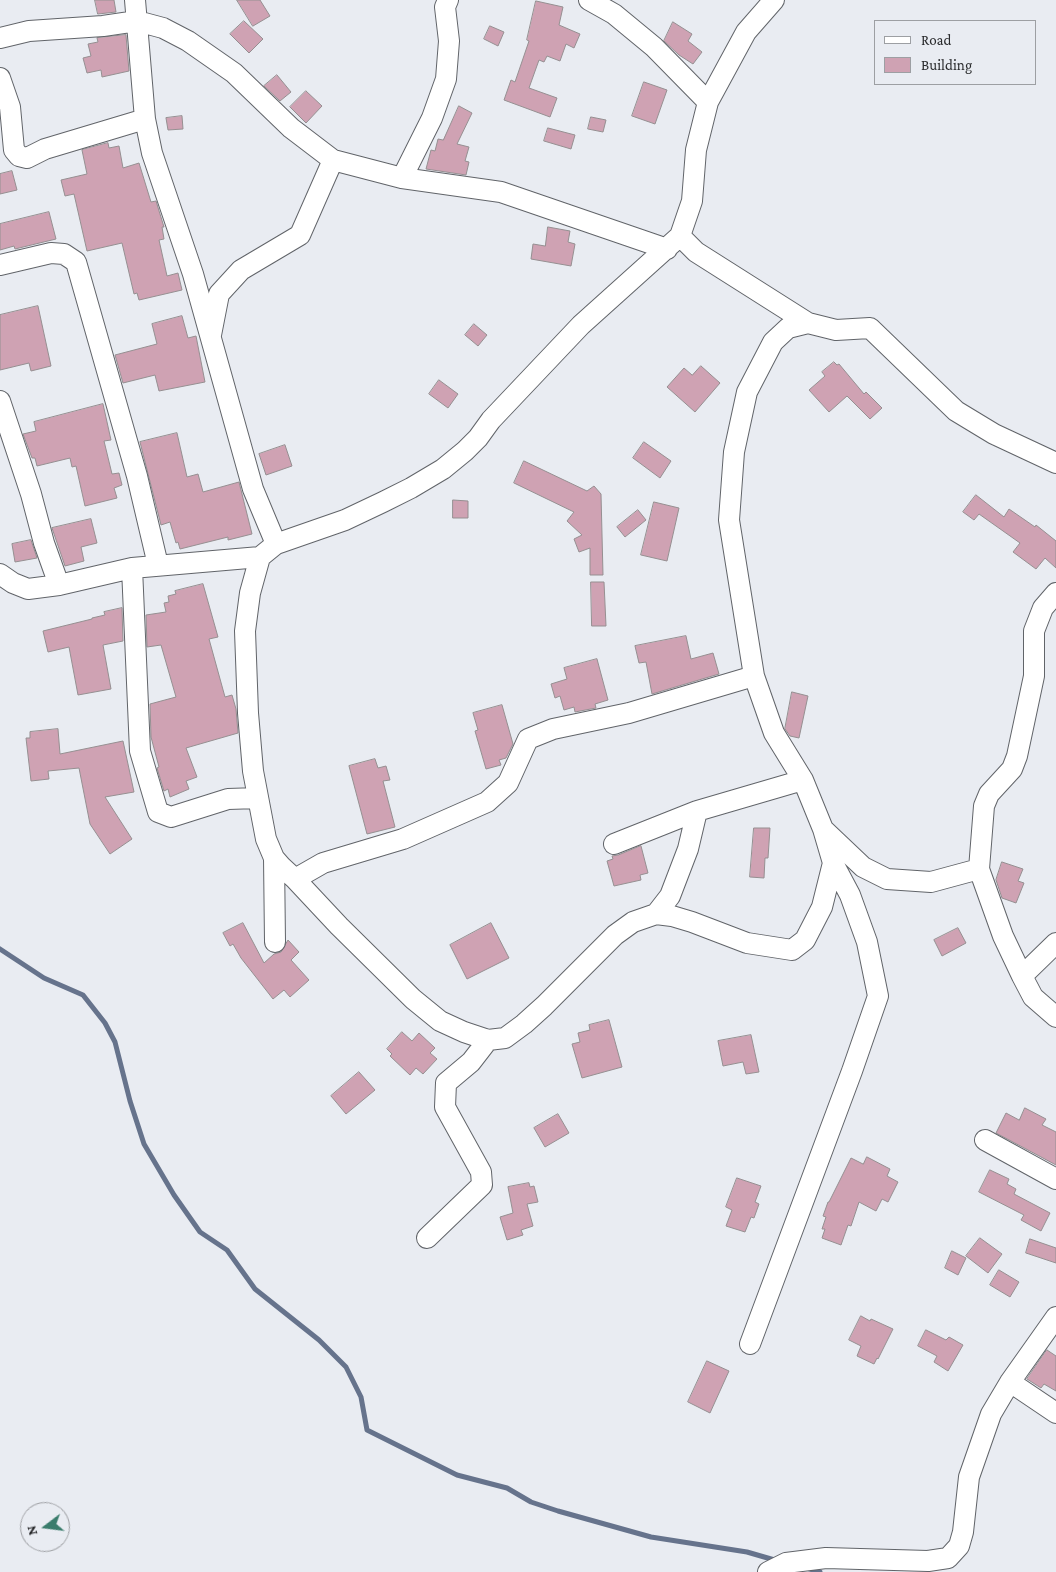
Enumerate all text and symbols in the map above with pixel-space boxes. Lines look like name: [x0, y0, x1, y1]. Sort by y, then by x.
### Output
legend: [874, 20, 1036, 85]
text: Road: [921, 32, 951, 48]
text: Building: [921, 57, 972, 73]
north arrow: [20, 1502, 70, 1552]
text: N: [23, 1524, 40, 1537]

